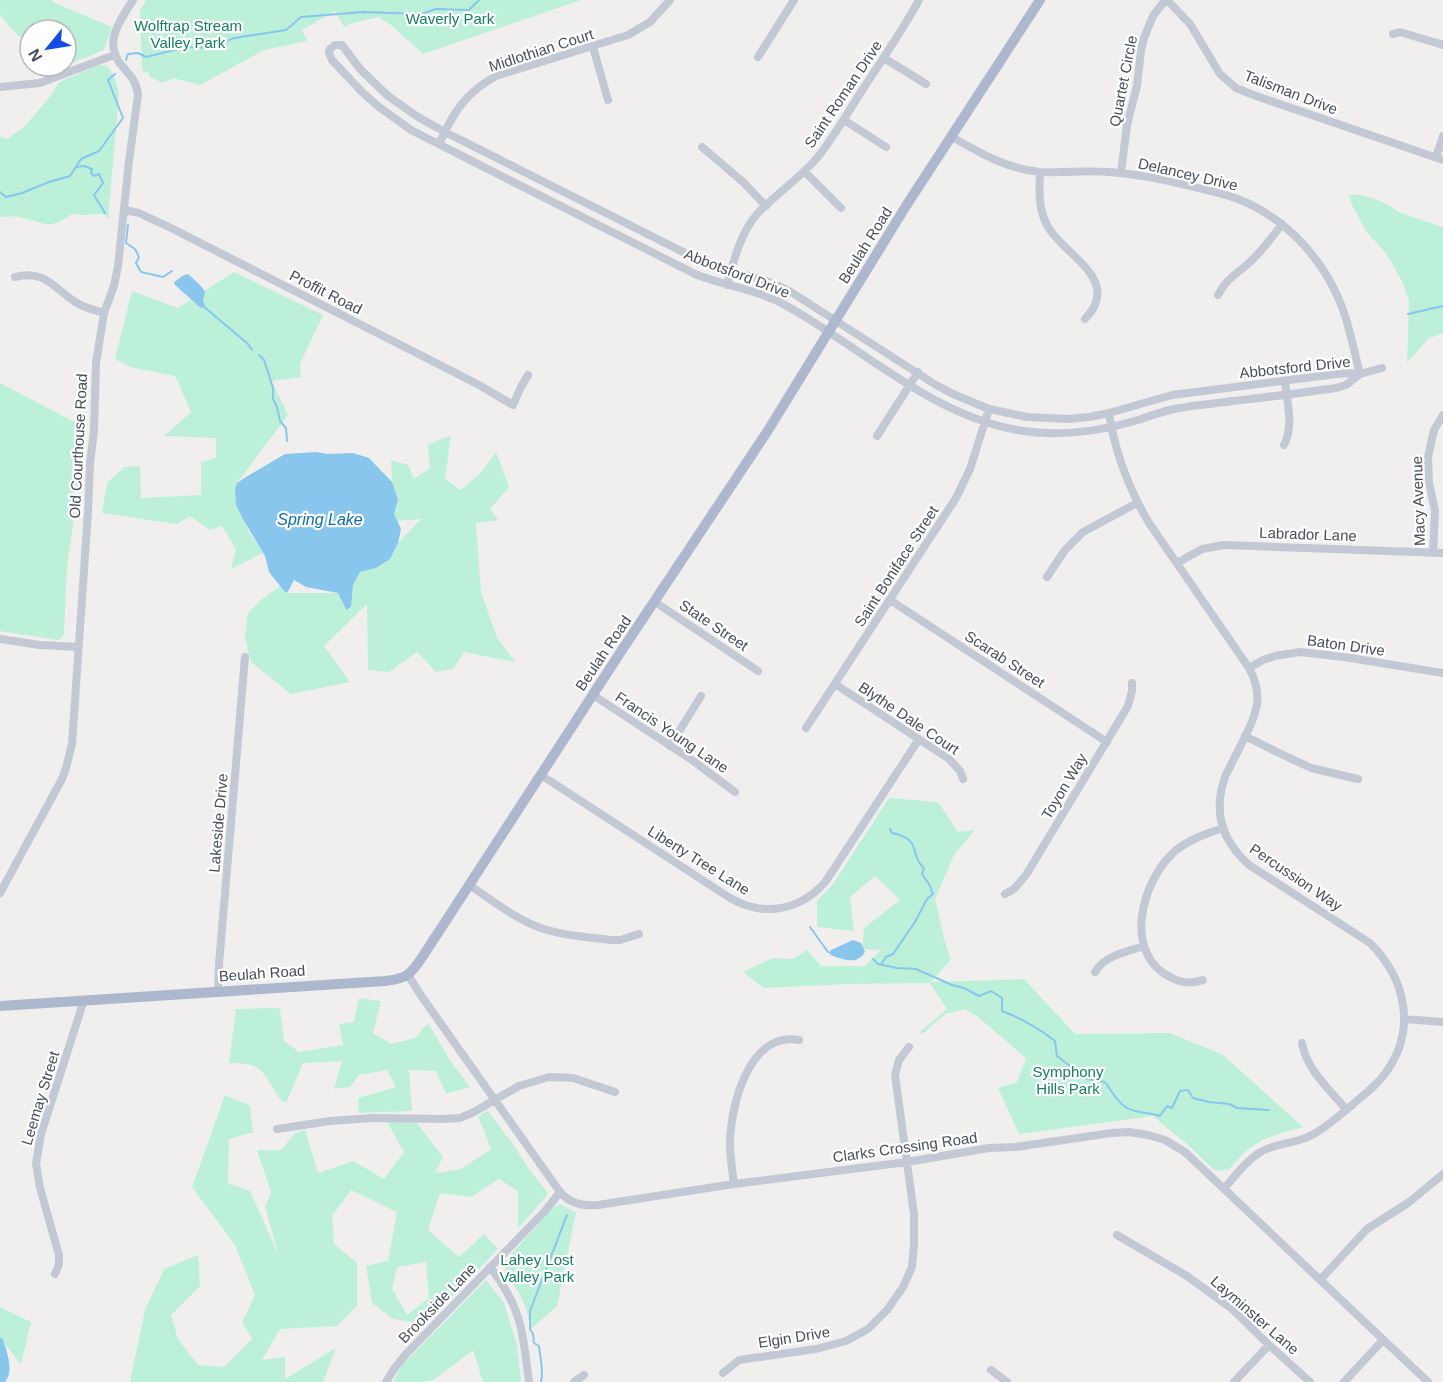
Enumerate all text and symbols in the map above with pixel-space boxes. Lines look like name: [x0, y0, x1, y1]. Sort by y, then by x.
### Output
park label: Waverly Park: [406, 10, 495, 27]
park label: Wolftrap Stream Valley Park: [134, 17, 242, 51]
north arrow: [18, 18, 78, 78]
street label: Midlothian Court: [486, 25, 596, 75]
street label: Quartet Circle: [1106, 34, 1140, 128]
street label: Saint Roman Drive: [801, 37, 885, 151]
text: N: [25, 46, 46, 65]
street label: Talisman Drive: [1242, 66, 1340, 118]
street label: Delancey Drive: [1137, 154, 1239, 194]
street label: Beulah Road: [835, 204, 895, 286]
street label: Abbotsford Drive: [682, 245, 792, 301]
street label: Proffit Road: [287, 267, 365, 317]
street label: Abbotsford Drive: [1239, 353, 1351, 381]
street label: Old Courthouse Road: [66, 373, 90, 519]
street label: Macy Avenue: [1408, 456, 1428, 546]
street label: Saint Boniface Street: [850, 502, 942, 630]
water label: Spring Lake: [277, 511, 363, 528]
street label: Labrador Lane: [1259, 524, 1357, 544]
street label: State Street: [676, 596, 752, 655]
street label: Beulah Road: [572, 612, 634, 694]
street label: Scarab Street: [962, 627, 1049, 692]
street label: Baton Drive: [1306, 631, 1386, 659]
street label: Blythe Dale Court: [856, 678, 963, 758]
street label: Francis Young Lane: [612, 688, 732, 776]
street label: Toyon Way: [1038, 750, 1091, 822]
street label: Lakeside Drive: [205, 773, 231, 873]
street label: Liberty Tree Lane: [645, 822, 753, 898]
street label: Percussion Way: [1247, 840, 1346, 914]
street label: Beulah Road: [218, 961, 306, 985]
street label: Leemay Street: [18, 1048, 63, 1147]
park label: Symphony Hills Park: [1033, 1063, 1104, 1097]
street label: Clarks Crossing Road: [832, 1128, 978, 1166]
park label: Lahey Lost Valley Park: [500, 1251, 575, 1285]
street label: Brookside Lane: [395, 1260, 479, 1346]
street label: Layminster Lane: [1208, 1272, 1302, 1358]
street label: Elgin Drive: [757, 1323, 831, 1351]

